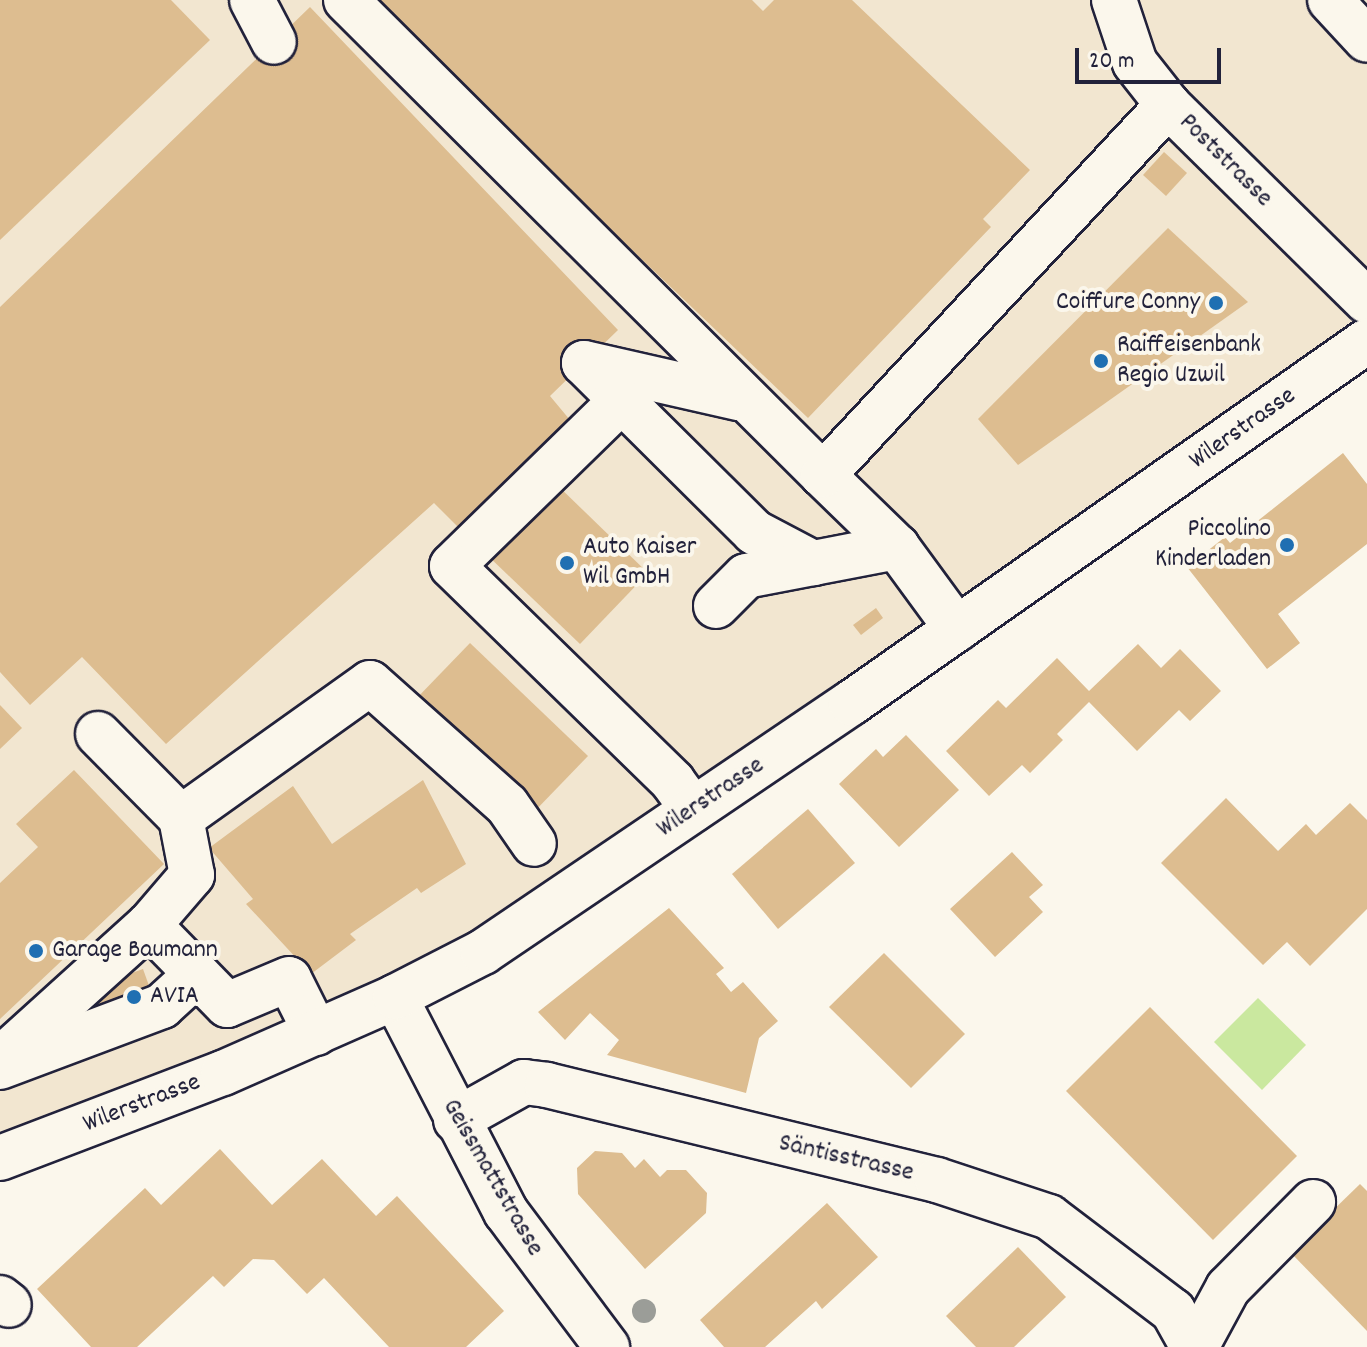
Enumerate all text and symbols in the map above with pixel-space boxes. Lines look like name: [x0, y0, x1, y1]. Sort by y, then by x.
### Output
scale bar: [1079, 32, 1225, 82]
text: 20 m: [1089, 45, 1135, 79]
street label: Poststrasse: [1172, 108, 1278, 214]
place label: Coiffure Conny: [1056, 287, 1200, 319]
marker: Coiffure Conny: [1207, 294, 1225, 312]
place label: Raiffeisenbank Regio Uzwil: [1117, 330, 1261, 392]
marker: Raiffeisenbank Regio Uzwil: [1092, 352, 1110, 370]
street label: Wilerstrasse: [1184, 381, 1302, 477]
place label: Piccolino Kinderladen: [1155, 514, 1271, 576]
place label: Auto Kaiser Wil GmbH: [583, 532, 697, 594]
marker: Piccolino Kinderladen: [1278, 536, 1296, 554]
marker: Auto Kaiser Wil GmbH: [558, 554, 576, 572]
street label: Wilerstrasse: [651, 751, 771, 845]
place label: Garage Baumann: [52, 935, 218, 967]
marker: Garage Baumann: [27, 942, 45, 960]
place label: AVIA: [150, 981, 199, 1013]
marker: AVIA: [125, 988, 143, 1006]
street label: Wilerstrasse: [79, 1067, 205, 1141]
street label: Geissmattstrasse: [434, 1094, 550, 1262]
street label: Säntisstrasse: [776, 1128, 916, 1190]

